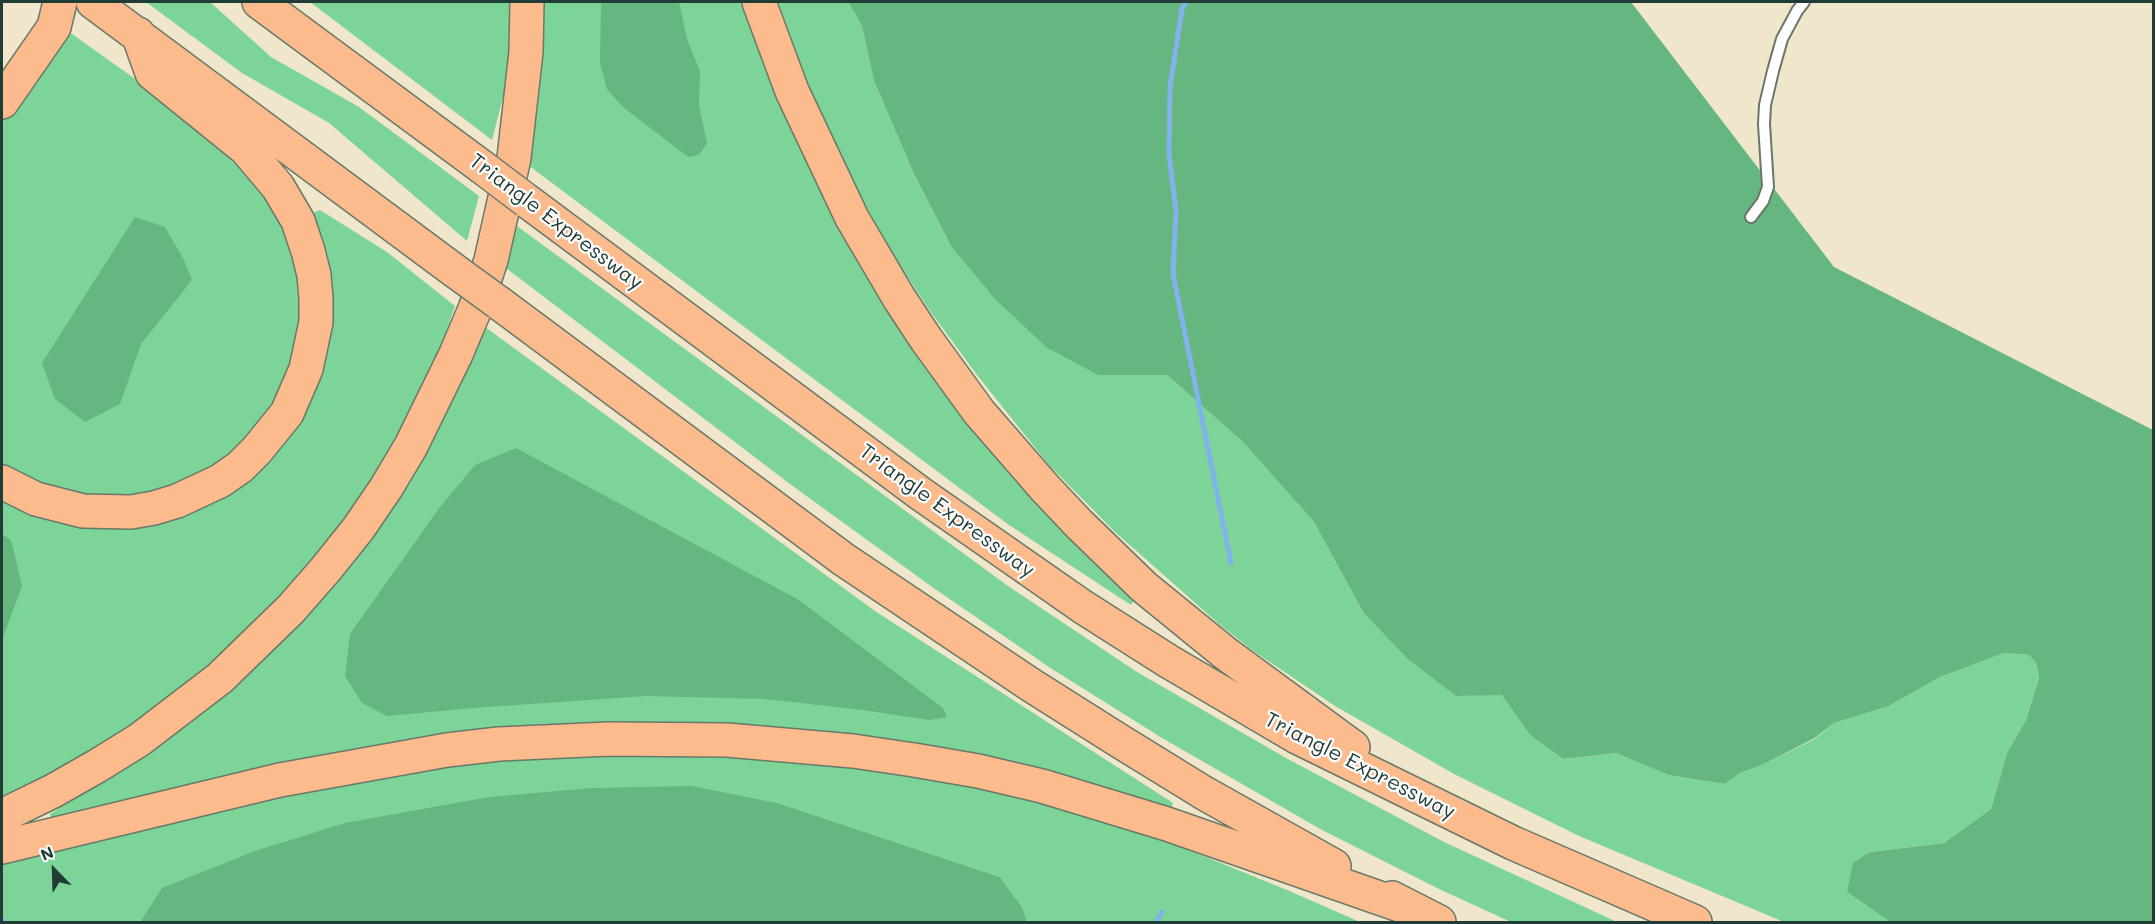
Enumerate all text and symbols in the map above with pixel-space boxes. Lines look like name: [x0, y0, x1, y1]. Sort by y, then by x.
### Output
street label: Triangle Expressway: [464, 149, 648, 295]
street label: Triangle Expressway: [854, 439, 1040, 583]
street label: Triangle Expressway: [1260, 707, 1460, 825]
north arrow: [24, 840, 84, 900]
text: N: [37, 841, 56, 865]

